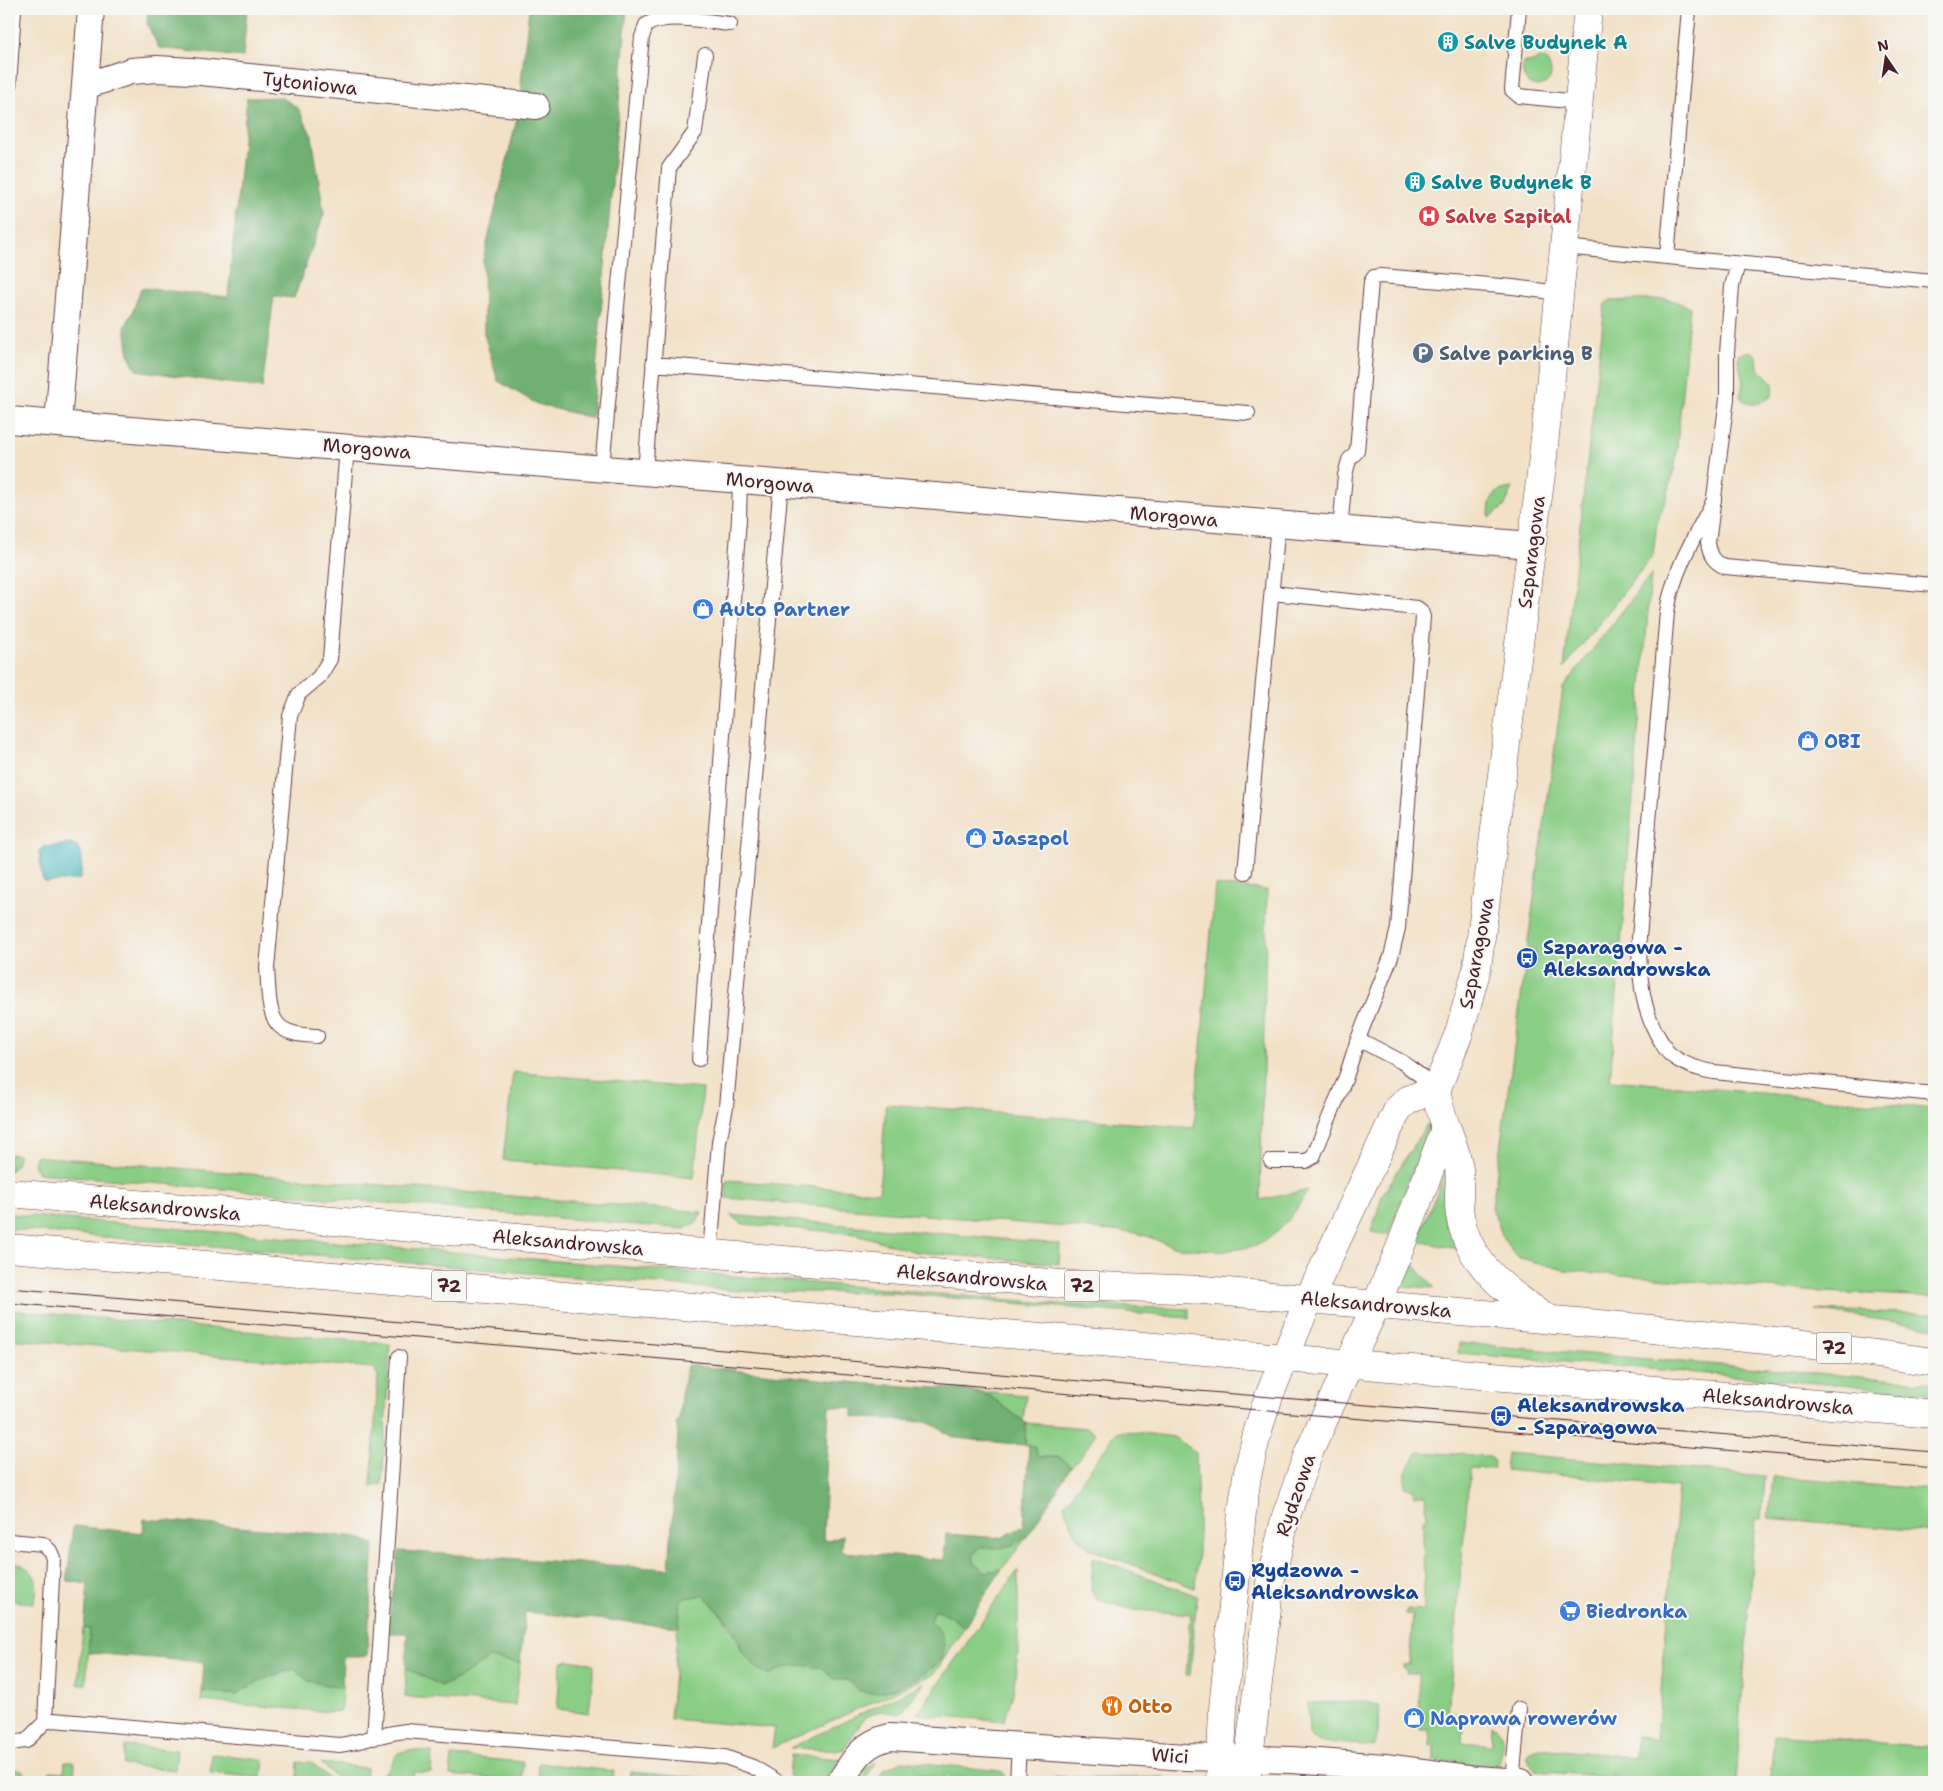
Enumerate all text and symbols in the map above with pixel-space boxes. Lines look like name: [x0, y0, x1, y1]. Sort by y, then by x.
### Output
building icon: Salve Budynek A: [1436, 30, 1460, 54]
place label: Salve Budynek A: [1464, 30, 1628, 55]
north arrow: [1860, 32, 1910, 82]
text: N: [1876, 35, 1891, 55]
street label: Tytoniowa: [261, 66, 359, 101]
building icon: Salve Budynek B: [1403, 170, 1427, 194]
place label: Salve Budynek B: [1431, 170, 1592, 195]
hospital icon: Salve Szpital: [1417, 204, 1441, 228]
place label: Salve Szpital: [1445, 204, 1572, 229]
parking icon: Salve parking B: [1411, 341, 1435, 365]
place label: Salve parking B: [1439, 341, 1593, 366]
street label: Morgowa: [322, 432, 412, 465]
street label: Morgowa: [725, 466, 815, 499]
street label: Szparagowa: [1512, 494, 1551, 610]
street label: Morgowa: [1129, 500, 1219, 533]
shop icon: Auto Partner: [691, 597, 715, 621]
place label: Auto Partner: [719, 597, 850, 622]
shop icon: OBI: [1796, 729, 1820, 753]
place label: OBI: [1824, 729, 1861, 754]
shop icon: Jaszpol: [964, 826, 988, 850]
place label: Jaszpol: [992, 826, 1069, 851]
street label: Szparagowa: [1453, 895, 1500, 1011]
place label: Szparagowa - Aleksandrowska: [1543, 935, 1710, 982]
bus stop icon: Szparagowa - Aleksandrowska: [1515, 946, 1539, 970]
street label: Aleksandrowska: [88, 1188, 242, 1227]
street label: Aleksandrowska: [491, 1223, 645, 1262]
street label: Aleksandrowska: [895, 1258, 1049, 1297]
road number: 72: [432, 1270, 466, 1302]
road number: 72: [1064, 1270, 1100, 1302]
street label: Aleksandrowska: [1299, 1285, 1453, 1324]
road number: 72: [1816, 1332, 1852, 1364]
street label: Aleksandrowska: [1701, 1382, 1855, 1421]
place label: Aleksandrowska - Szparagowa: [1517, 1393, 1684, 1440]
bus stop icon: Aleksandrowska - Szparagowa: [1489, 1404, 1513, 1428]
street label: Rydzowa: [1270, 1450, 1321, 1540]
place label: Rydzowa - Aleksandrowska: [1251, 1558, 1418, 1605]
bus stop icon: Rydzowa - Aleksandrowska: [1223, 1569, 1247, 1593]
supermarket icon: Biedronka: [1558, 1599, 1582, 1623]
place label: Biedronka: [1586, 1599, 1687, 1624]
restaurant icon: Otto: [1100, 1694, 1124, 1718]
place label: Otto: [1128, 1694, 1173, 1719]
shop icon: Naprawa rowerów: [1402, 1706, 1426, 1730]
place label: Naprawa rowerów: [1430, 1706, 1618, 1731]
street label: Wici: [1150, 1742, 1190, 1769]

